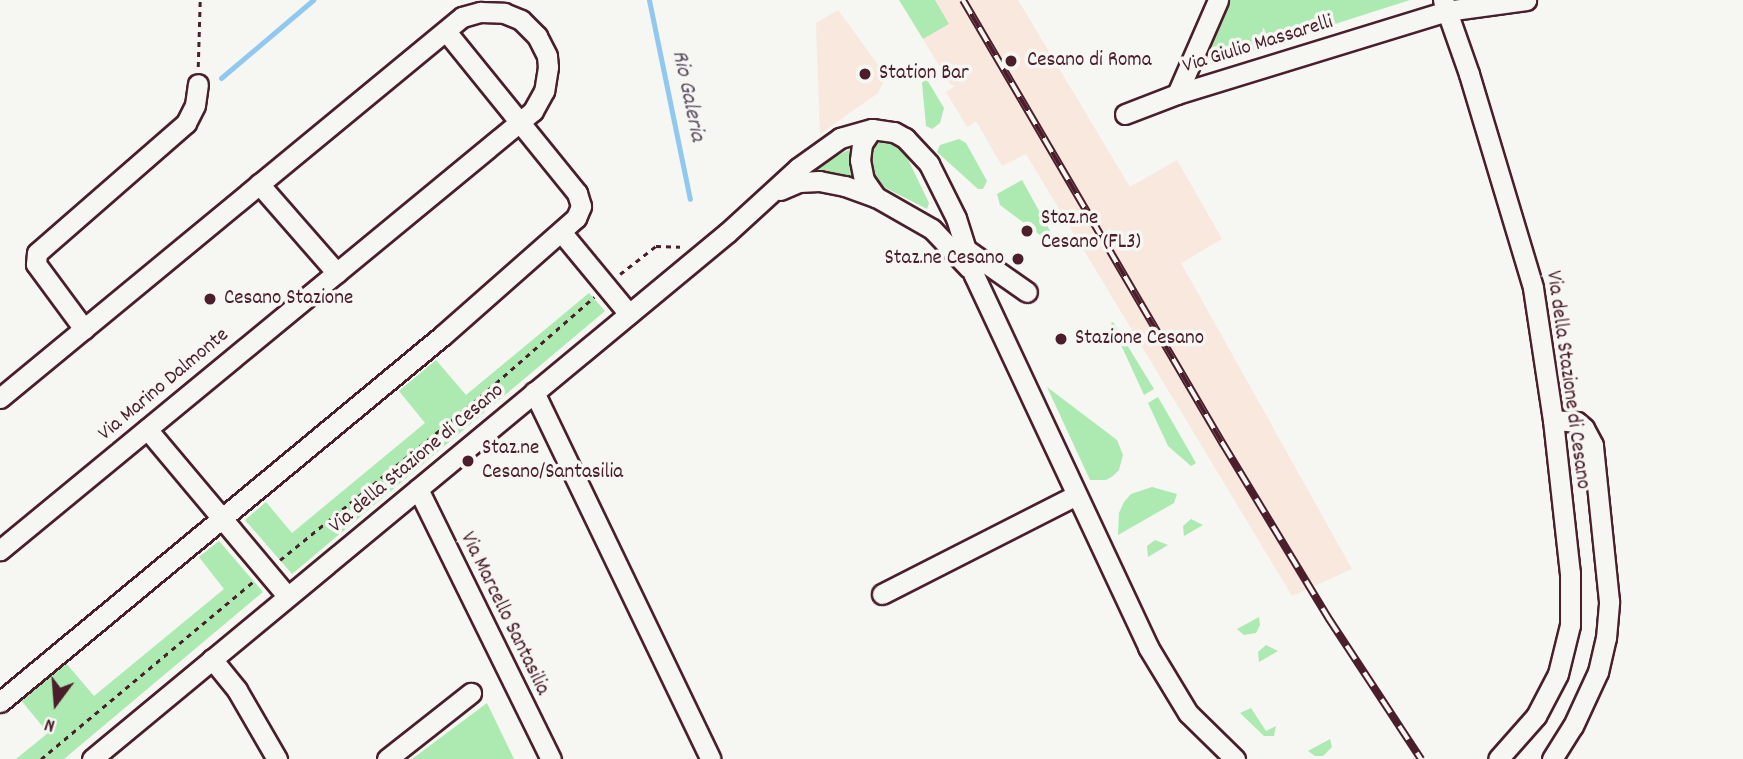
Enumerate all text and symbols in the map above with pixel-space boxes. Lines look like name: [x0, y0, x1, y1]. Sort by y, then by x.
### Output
street label: Via Giulio Massarelli: [1180, 10, 1336, 80]
water label: Rio Galeria: [664, 48, 710, 144]
place label: Cesano di Roma: [1027, 48, 1152, 74]
marker: Cesano di Roma: [1001, 51, 1021, 71]
place label: Station Bar: [879, 61, 969, 87]
marker: Station Bar: [857, 66, 873, 82]
place label: Staz.ne Cesano (FL3): [1041, 206, 1141, 256]
marker: Staz.ne Cesano (FL3): [1019, 223, 1035, 239]
place label: Staz.ne Cesano: [885, 246, 1004, 272]
marker: Staz.ne Cesano: [1010, 251, 1026, 267]
street label: Via della Stazione di Cesano: [1539, 269, 1595, 491]
place label: Cesano Stazione: [224, 286, 353, 312]
marker: Cesano Stazione: [202, 291, 218, 307]
street label: Via Marino Dalmonte: [94, 323, 234, 447]
place label: Stazione Cesano: [1075, 326, 1204, 352]
marker: Stazione Cesano: [1053, 331, 1069, 347]
street label: Via della Stazione di Cesano: [325, 379, 509, 539]
place label: Staz.ne Cesano/Santasilia: [482, 436, 623, 486]
marker: Staz.ne Cesano/Santasilia: [460, 453, 476, 469]
street label: Via Marcello Santasilia: [454, 528, 554, 700]
north arrow: [21, 668, 91, 738]
text: N: [42, 709, 58, 738]

